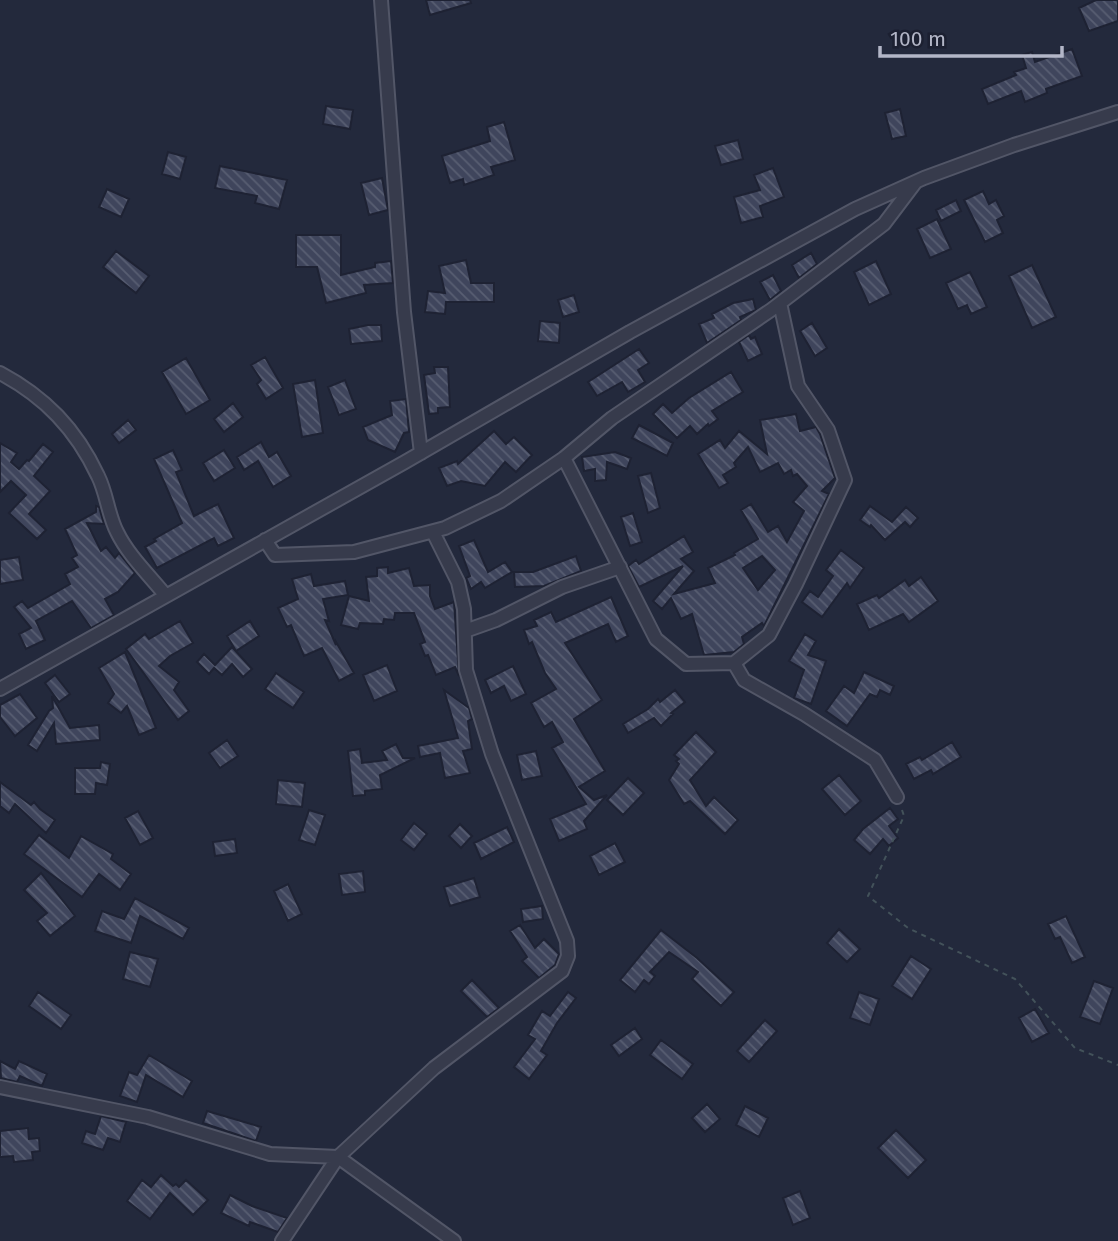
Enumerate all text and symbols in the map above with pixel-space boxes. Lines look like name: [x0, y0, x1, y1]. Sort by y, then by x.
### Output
scale bar: [880, 14, 1062, 58]
text: 100 m: [890, 26, 946, 52]

